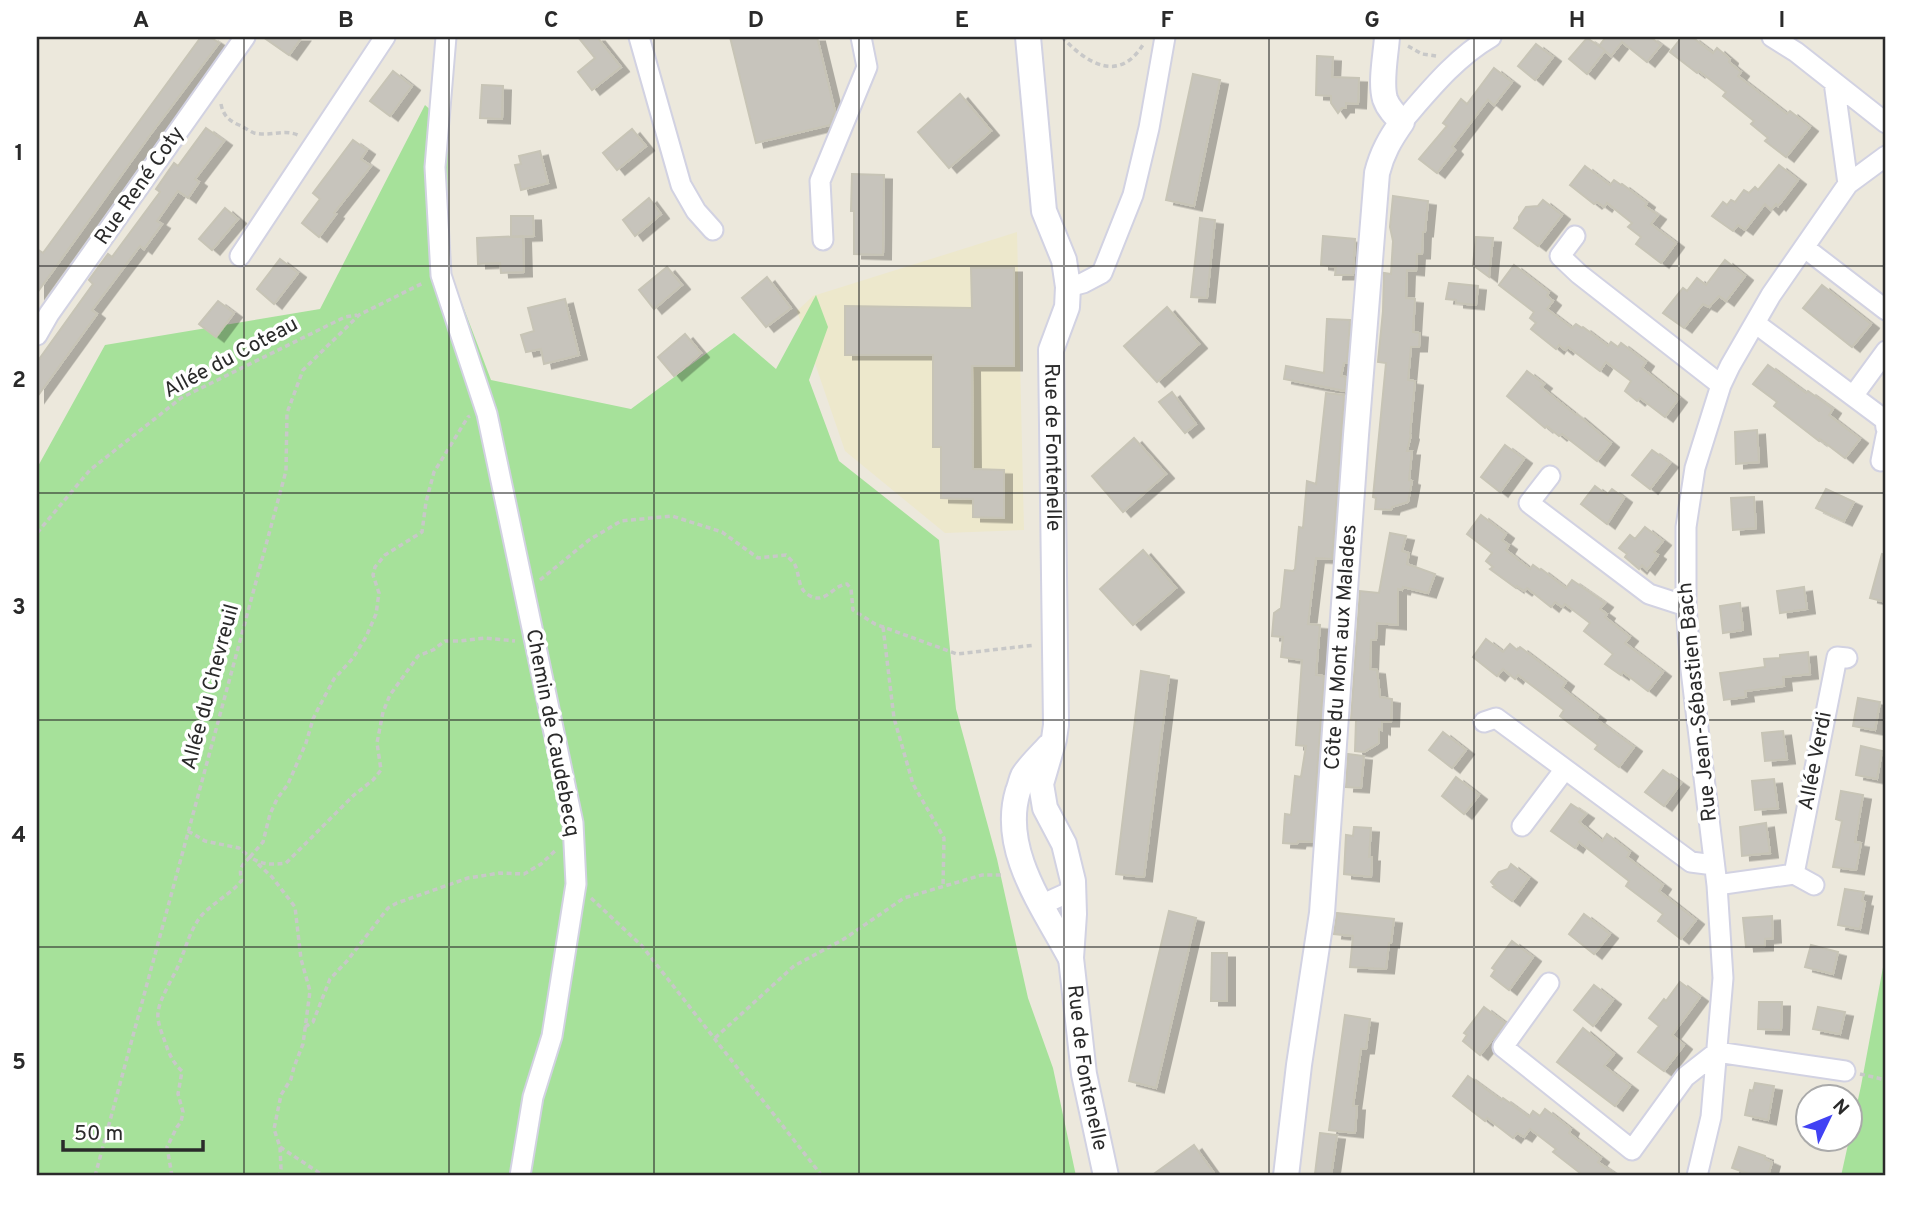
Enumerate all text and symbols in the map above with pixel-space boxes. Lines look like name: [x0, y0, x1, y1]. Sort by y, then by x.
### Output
text: A: [133, 7, 149, 36]
text: B: [338, 7, 354, 36]
text: C: [544, 7, 558, 36]
text: D: [748, 7, 764, 36]
text: E: [955, 7, 969, 36]
text: F: [1160, 7, 1174, 36]
text: G: [1364, 7, 1380, 36]
text: H: [1569, 7, 1585, 36]
text: I: [1779, 7, 1785, 36]
street label: Rue René Coty: [89, 121, 191, 251]
text: 1: [14, 140, 24, 169]
street label: Allée du Coteau: [159, 311, 303, 405]
street label: Rue de Fontenelle: [1038, 363, 1067, 531]
text: 2: [12, 367, 26, 396]
street label: Côte du Mont aux Malades: [1319, 523, 1363, 771]
street label: Rue Jean-Sébastien Bach: [1672, 581, 1724, 823]
text: 3: [12, 594, 26, 623]
street label: Allée du Chevreuil: [176, 601, 246, 773]
street label: Chemin de Caudebecq: [519, 627, 585, 839]
street label: Allée Verdi: [1793, 709, 1839, 813]
text: 4: [12, 822, 26, 851]
street label: Rue de Fontenelle: [1061, 983, 1114, 1153]
text: 5: [12, 1049, 26, 1078]
north arrow: [1794, 1084, 1864, 1154]
text: N: [1827, 1095, 1853, 1121]
scale bar: [63, 1108, 203, 1152]
text: 50 m: [74, 1121, 123, 1148]

